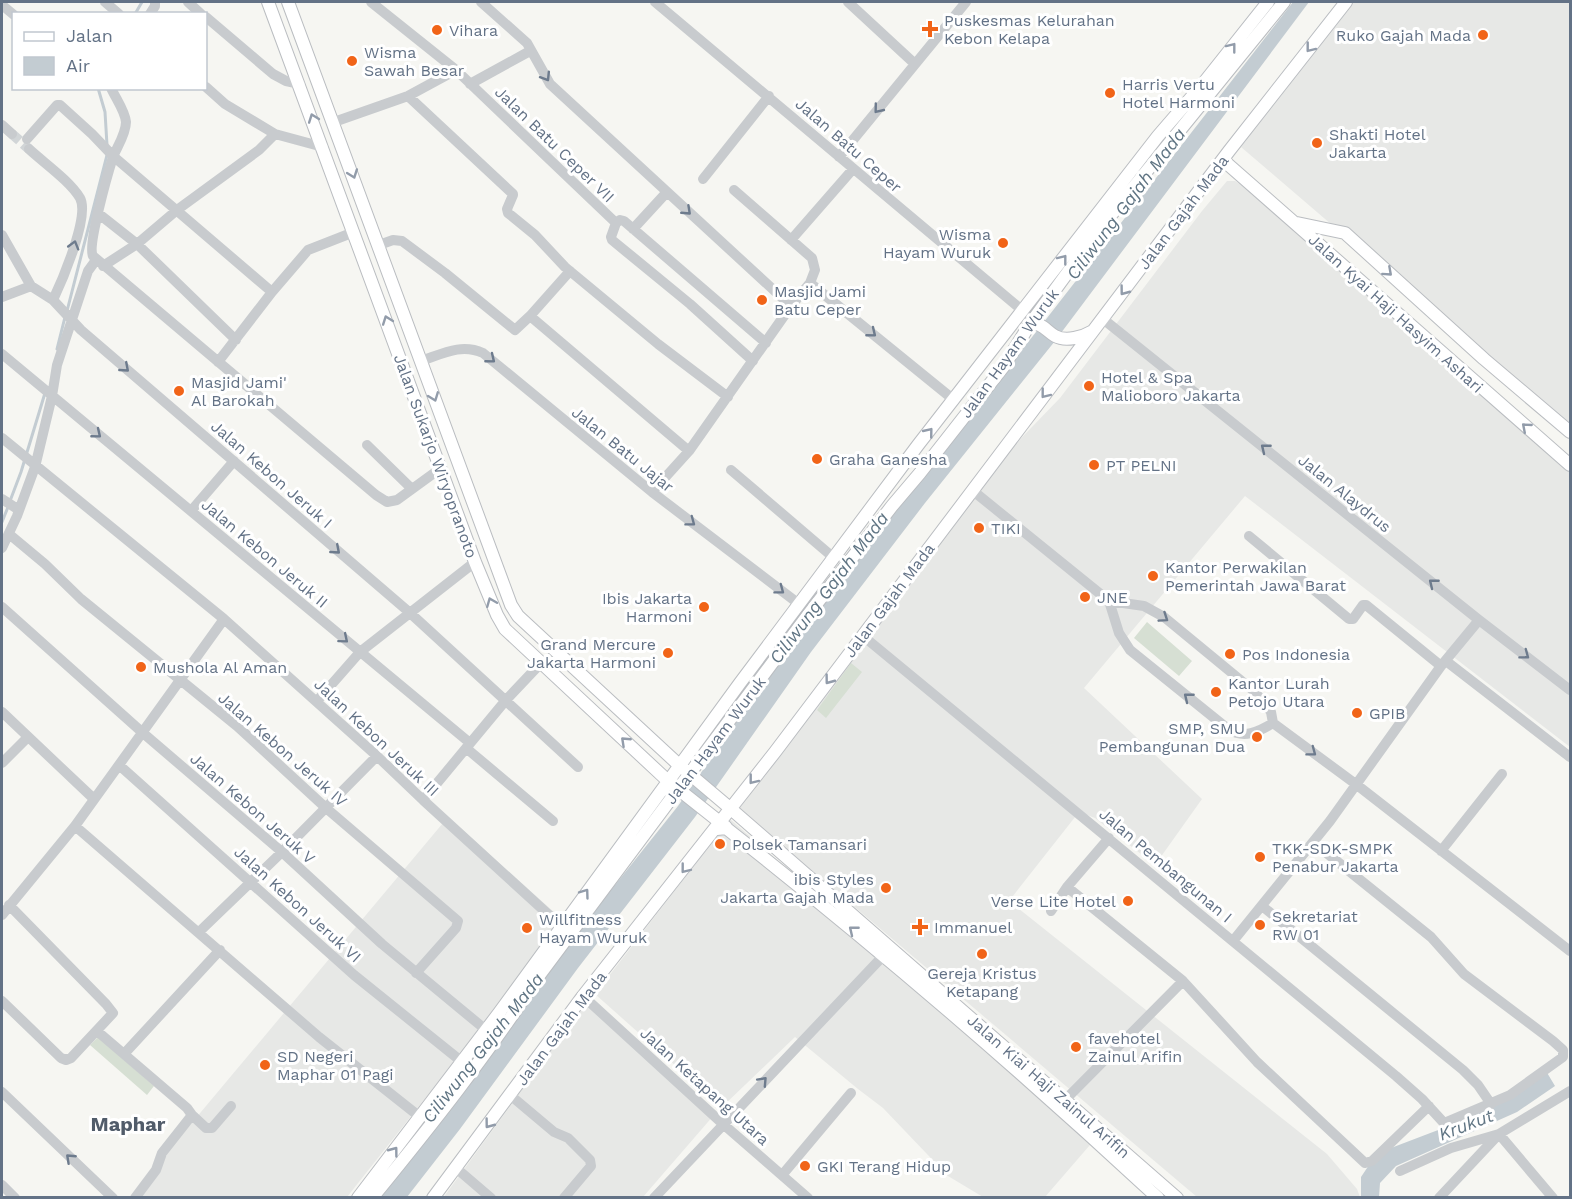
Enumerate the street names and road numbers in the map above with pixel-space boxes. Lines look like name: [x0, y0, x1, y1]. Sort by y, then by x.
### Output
street label: Jalan Batu Ceper VII: [491, 82, 618, 206]
street label: Jalan Batu Ceper: [792, 94, 906, 197]
street label: Jalan Gajah Mada: [1134, 151, 1233, 273]
street label: Jalan Kyai Haji Hasyim Ashari: [1304, 230, 1487, 397]
street label: Jalan Hayam Wuruk: [956, 285, 1063, 422]
street label: Jalan Sukarjo Wiryopranoto: [390, 352, 481, 561]
street label: Jalan Batu Jajar: [568, 402, 678, 497]
street label: Jalan Kebon Jeruk I: [207, 417, 336, 532]
street label: Jalan Alaydrus: [1295, 450, 1395, 537]
street label: Jalan Kebon Jeruk II: [198, 495, 332, 612]
street label: Jalan Gajah Mada: [840, 539, 939, 661]
street label: Jalan Hayam Wuruk: [661, 673, 770, 808]
street label: Jalan Kebon Jeruk III: [310, 675, 443, 800]
street label: Jalan Kebon Jeruk IV: [214, 688, 351, 811]
street label: Jalan Kebon Jeruk V: [186, 749, 319, 868]
street label: Jalan Pembangunan I: [1095, 804, 1236, 927]
street label: Jalan Kebon Jeruk VI: [230, 842, 365, 966]
street label: Jalan Gajah Mada: [512, 967, 611, 1089]
street label: Jalan Kiai Haji Zainul Arifin: [963, 1011, 1134, 1162]
street label: Jalan Ketapang Utara: [636, 1023, 773, 1149]

